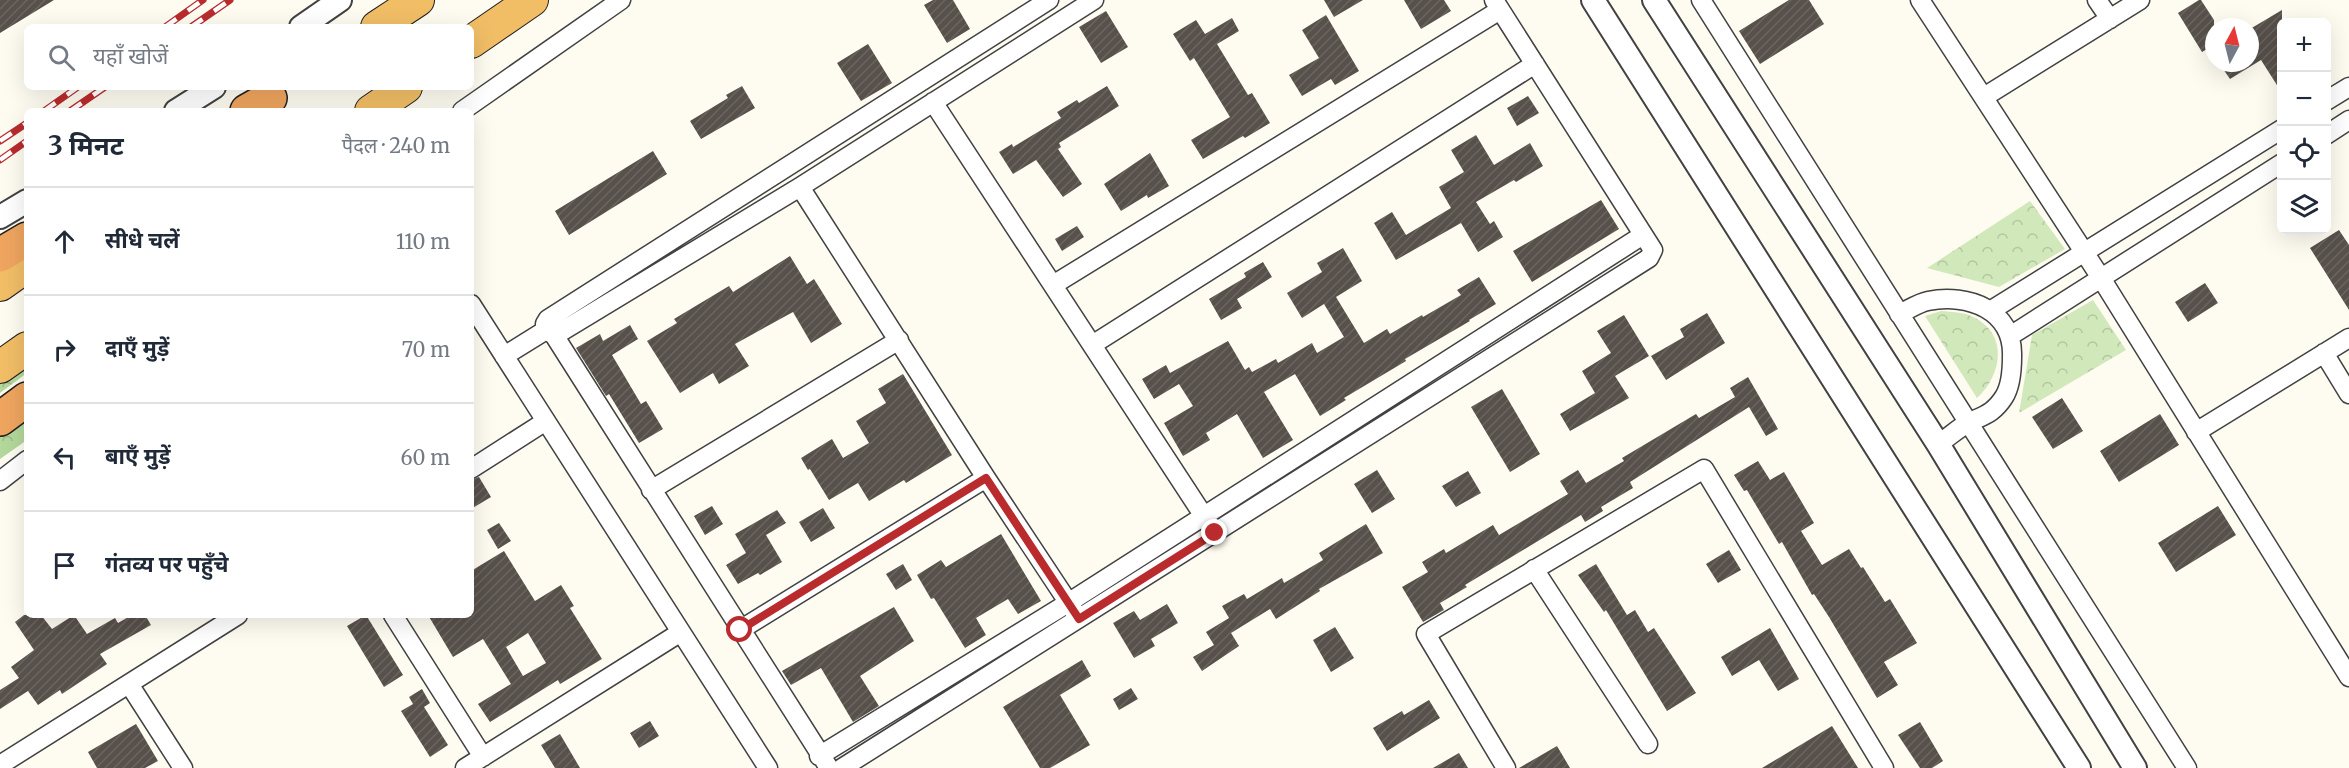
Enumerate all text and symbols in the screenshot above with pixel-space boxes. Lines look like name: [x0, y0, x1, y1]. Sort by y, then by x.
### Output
north arrow: [2205, 18, 2259, 72]
map controls: [2277, 18, 2331, 234]
button: +: [2277, 18, 2331, 72]
search box: [24, 24, 474, 90]
icon: search: [45, 41, 78, 74]
text: यहाँ खोजें: [93, 42, 168, 70]
button: −: [2277, 72, 2331, 126]
button: locate: [2277, 126, 2331, 180]
text: 3 मिनट: [48, 129, 124, 162]
text: पैदल · 240 m: [342, 133, 450, 158]
button: layers: [2277, 180, 2331, 234]
icon: ahead: [48, 225, 81, 258]
text: सीधे चलें: [105, 226, 180, 254]
text: 110 m: [396, 229, 450, 254]
icon: right: [48, 333, 81, 366]
text: दाएँ मुड़ें: [105, 334, 169, 362]
text: 70 m: [402, 337, 450, 362]
icon: left: [48, 441, 81, 474]
text: बाएँ मुड़ें: [105, 442, 171, 470]
text: 60 m: [400, 445, 450, 470]
route end: [1201, 519, 1227, 545]
icon: arrive: [48, 549, 81, 582]
text: गंतव्य पर पहुँचे: [105, 550, 229, 578]
route start: [726, 616, 752, 642]

